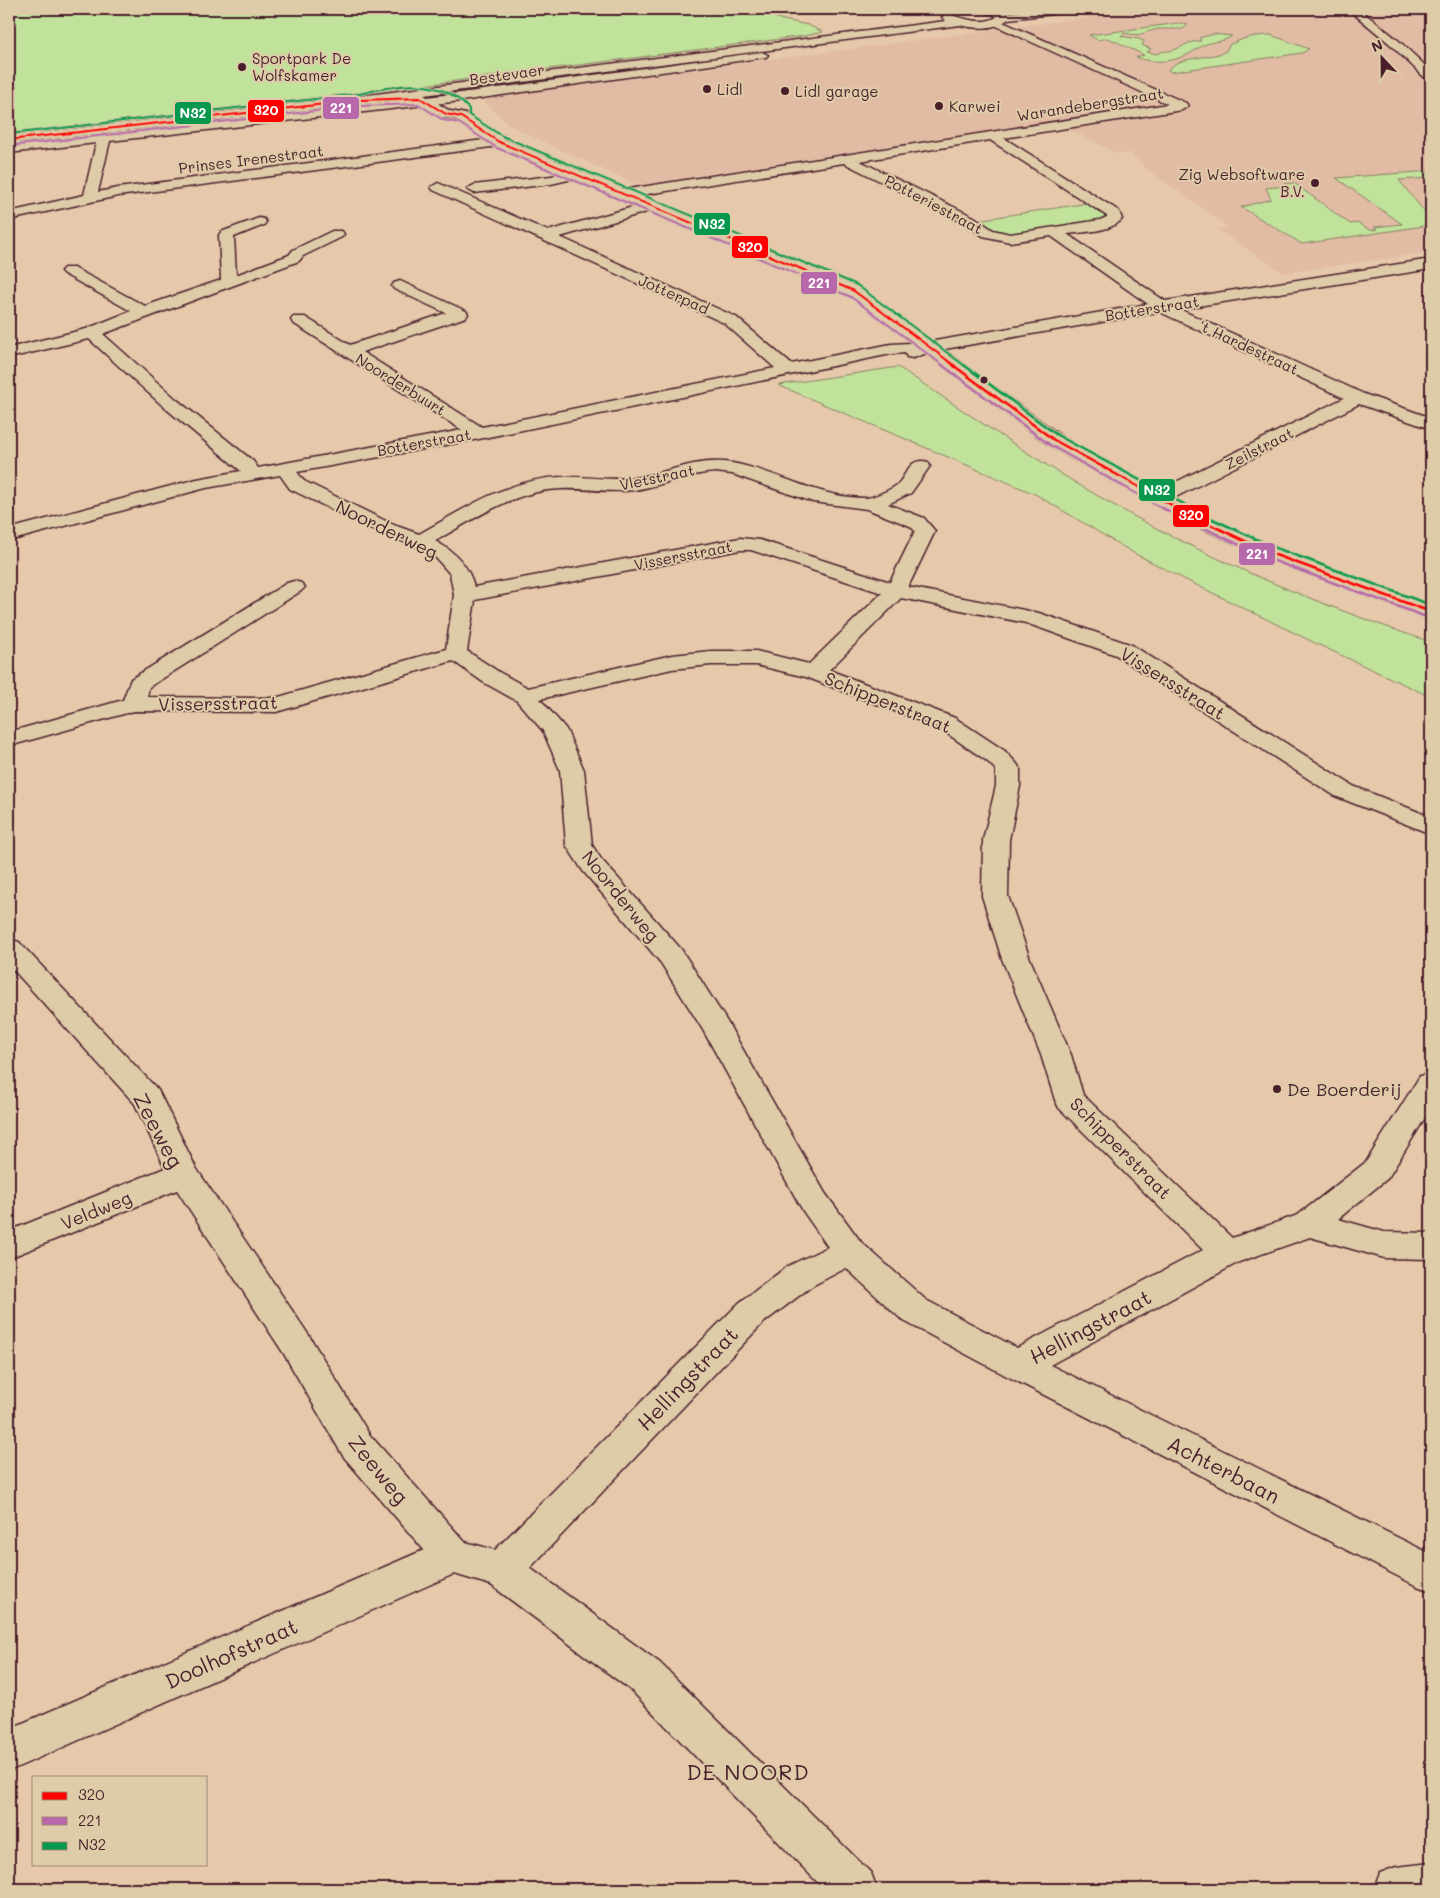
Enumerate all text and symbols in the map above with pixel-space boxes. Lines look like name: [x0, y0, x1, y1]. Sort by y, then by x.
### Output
north arrow: [1358, 32, 1408, 82]
text: N: [1368, 35, 1385, 56]
place label: Sportpark De Wolfskamer: [252, 48, 351, 85]
street label: Bestevaer: [468, 59, 546, 89]
marker: Sportpark De Wolfskamer: [236, 61, 248, 73]
place label: Lidl: [717, 79, 743, 99]
place label: Lidl garage: [795, 81, 878, 101]
marker: Lidl: [701, 83, 713, 95]
street label: Warandebergstraat: [1015, 83, 1165, 125]
marker: Lidl garage: [779, 85, 791, 97]
line badge: 221: [322, 96, 360, 120]
place label: Karwei: [949, 96, 1001, 116]
text: 221: [330, 98, 352, 117]
line badge: 320: [247, 99, 285, 123]
text: 320: [253, 100, 279, 119]
marker: Karwei: [933, 100, 945, 112]
line badge: N32: [174, 101, 212, 125]
text: N32: [180, 103, 207, 122]
street label: Prinses Irenestraat: [177, 140, 325, 178]
place label: Zig Websoftware B.V.: [1178, 164, 1305, 201]
street label: Potteriestraat: [881, 170, 987, 238]
marker: Zig Websoftware B.V.: [1309, 177, 1321, 189]
line badge: N32: [693, 212, 731, 236]
text: N32: [699, 214, 726, 233]
line badge: 320: [731, 235, 769, 259]
text: 320: [737, 237, 763, 256]
street label: Jotterpad: [636, 270, 712, 318]
line badge: 221: [800, 271, 838, 295]
text: 221: [808, 273, 830, 292]
street label: Botterstraat: [1104, 291, 1200, 325]
street label: 't Hardestraat: [1196, 315, 1302, 379]
street label: Noorderbuurt: [352, 348, 450, 420]
unlabelled marker: [979, 375, 989, 385]
street label: Zeilstraat: [1221, 422, 1297, 474]
street label: Botterstraat: [376, 424, 472, 460]
street label: Vletstraat: [618, 459, 696, 495]
line badge: N32: [1138, 478, 1176, 502]
text: N32: [1144, 480, 1171, 499]
street label: Noorderweg: [332, 494, 442, 564]
line badge: 320: [1172, 504, 1210, 528]
text: 320: [1178, 505, 1204, 524]
street label: Vissersstraat: [632, 536, 734, 574]
line badge: 221: [1238, 542, 1276, 566]
text: 221: [1246, 544, 1268, 563]
street label: Vissersstraat: [1116, 641, 1230, 725]
street label: Schipperstraat: [821, 666, 955, 738]
street label: Vissersstraat: [158, 690, 278, 716]
street label: Noorderweg: [577, 845, 665, 947]
place label: De Boerderij: [1287, 1077, 1401, 1101]
marker: De Boerderij: [1271, 1083, 1283, 1095]
street label: Zeeweg: [128, 1088, 190, 1172]
street label: Schipperstraat: [1065, 1092, 1177, 1204]
street label: Veldweg: [57, 1185, 135, 1235]
street label: Hellingstraat: [1024, 1283, 1156, 1369]
street label: Hellingstraat: [631, 1320, 743, 1436]
street label: Zeeweg: [343, 1429, 415, 1509]
street label: Achterbaan: [1163, 1429, 1285, 1509]
street label: Doolhofstraat: [160, 1612, 302, 1694]
district label: DE NOORD: [686, 1757, 810, 1786]
legend: [32, 1776, 208, 1866]
text: 320: [78, 1784, 104, 1804]
text: 221: [78, 1810, 101, 1830]
text: N32: [78, 1834, 106, 1854]

